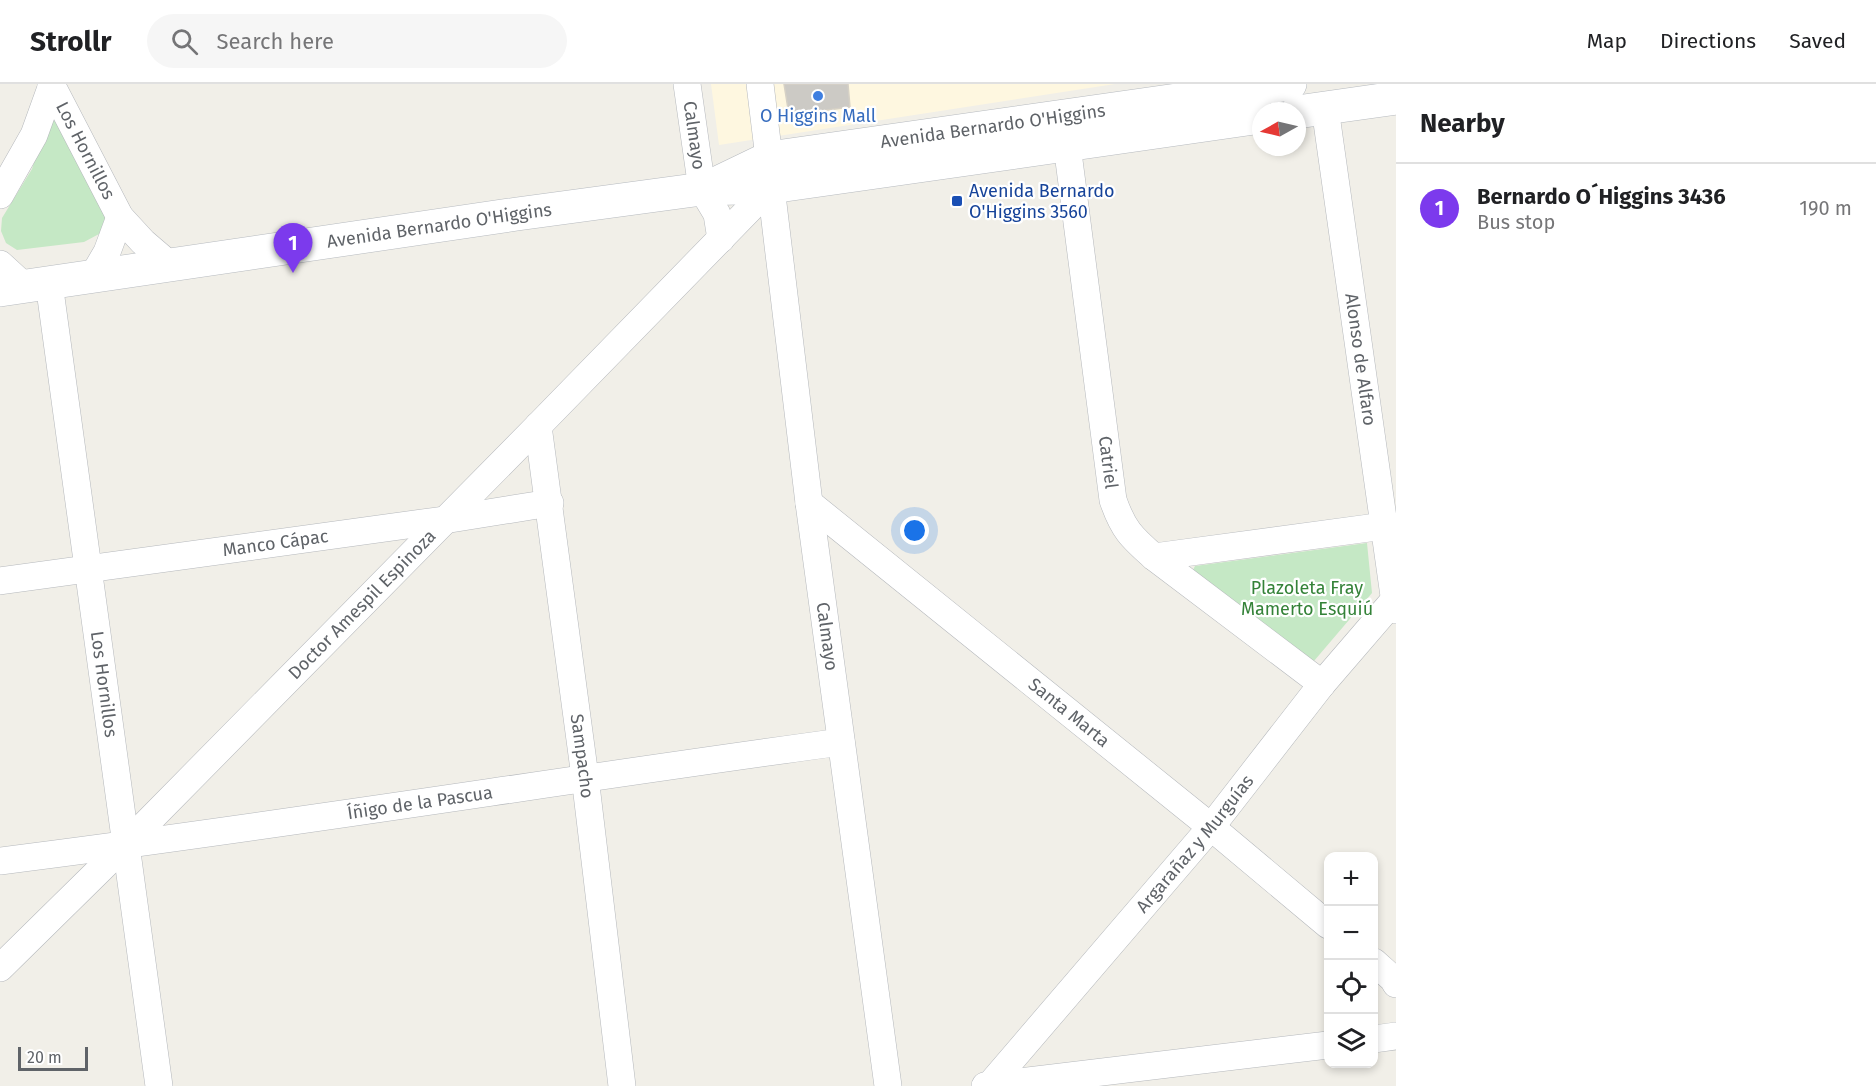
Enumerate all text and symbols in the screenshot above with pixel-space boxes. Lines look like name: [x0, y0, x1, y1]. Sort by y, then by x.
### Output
search box: [147, 14, 567, 68]
text: Strollr: [30, 25, 111, 58]
icon: search: [168, 25, 201, 58]
text: Search here: [216, 28, 334, 55]
text: Map: [1587, 28, 1627, 54]
text: Directions: [1660, 28, 1756, 54]
text: Saved: [1789, 28, 1846, 54]
marker: O Higgins Mall: [811, 89, 825, 103]
street label: Los Hornillos: [51, 98, 120, 203]
street label: Avenida Bernardo O'Higgins: [879, 99, 1107, 153]
street label: Calmayo: [679, 100, 710, 171]
north arrow: [1252, 102, 1306, 156]
place label: O Higgins Mall: [760, 105, 876, 127]
text: Nearby: [1420, 108, 1505, 139]
place label: Avenida Bernardo O'Higgins 3560: [969, 180, 1115, 223]
text: Bernardo O´Higgins 3436: [1477, 183, 1726, 210]
marker: Avenida Bernardo O'Higgins 3560: [950, 194, 964, 208]
text: 1: [1435, 196, 1444, 220]
text: 190 m: [1799, 196, 1852, 220]
street label: Avenida Bernardo O'Higgins: [325, 198, 553, 253]
text: Bus stop: [1477, 210, 1555, 234]
pin: 1: [274, 224, 312, 273]
street label: Alonso de Alfaro: [1340, 292, 1381, 427]
street label: Catriel: [1094, 434, 1122, 490]
your location: [900, 516, 929, 545]
street label: Manco Cápac: [221, 525, 330, 561]
street label: Doctor Amespil Espinoza: [284, 525, 440, 684]
park label: Plazoleta Fray Mamerto Esquiú: [1241, 577, 1373, 620]
street label: Calmayo: [812, 601, 843, 672]
street label: Los Hornillos: [86, 630, 122, 739]
street label: Santa Marta: [1024, 673, 1114, 752]
street label: Sampacho: [566, 712, 598, 800]
street label: Argarañaz y Murguías: [1131, 770, 1258, 917]
street label: Íñigo de la Pascua: [346, 781, 494, 824]
map controls: [1324, 852, 1378, 1068]
button: +: [1324, 852, 1378, 906]
button: −: [1324, 906, 1378, 960]
button: locate: [1324, 960, 1378, 1014]
button: layers: [1324, 1014, 1378, 1068]
scale bar: [18, 1044, 88, 1072]
text: 20 m: [27, 1048, 62, 1067]

